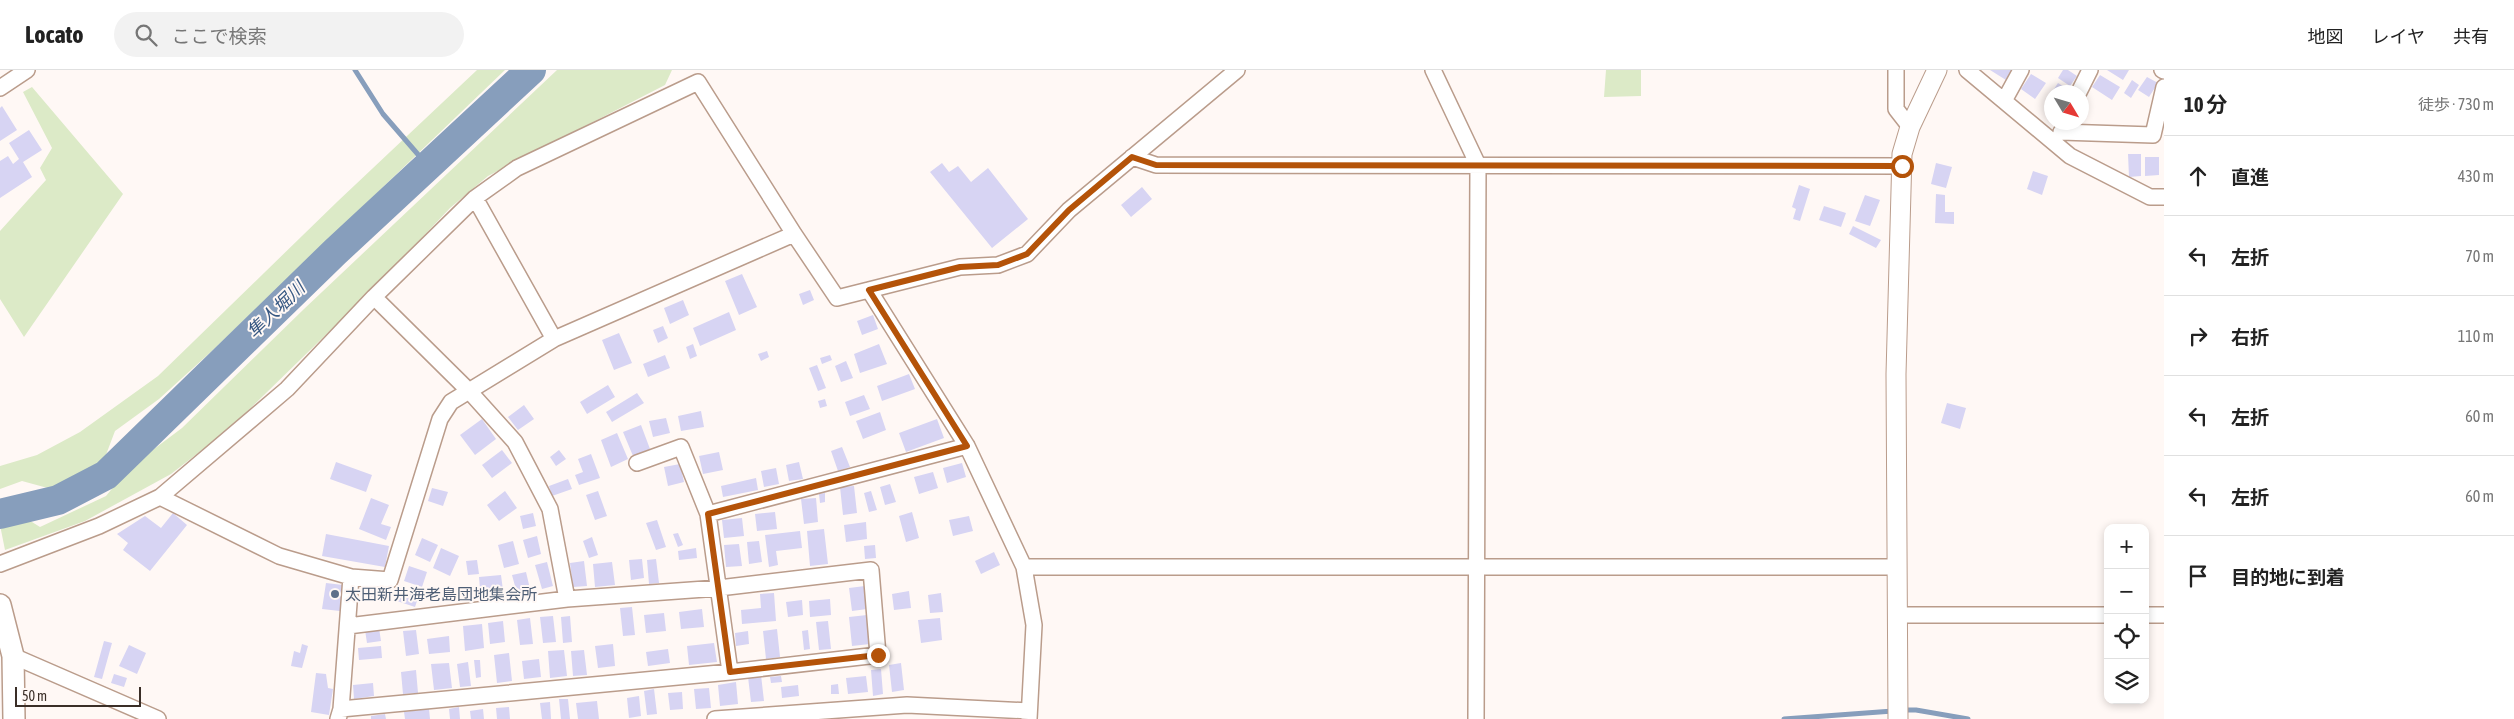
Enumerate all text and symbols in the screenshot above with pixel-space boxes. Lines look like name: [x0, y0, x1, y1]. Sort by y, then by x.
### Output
search box: [114, 12, 464, 57]
text: Locato: [25, 21, 84, 48]
icon: search: [132, 21, 160, 49]
text: ここで検索: [172, 25, 267, 47]
text: 地図: [2308, 26, 2344, 47]
text: レイヤ: [2372, 26, 2425, 47]
text: 共有: [2453, 26, 2489, 47]
north arrow: [2044, 85, 2089, 130]
text: 10 分: [2184, 92, 2228, 116]
text: 徒歩 · 730 m: [2418, 95, 2494, 113]
route start: [1891, 155, 1914, 178]
icon: ahead: [2184, 162, 2212, 190]
text: 直進: [2231, 166, 2269, 188]
text: 430 m: [2458, 167, 2494, 185]
icon: left: [2184, 242, 2212, 270]
text: 左折: [2231, 246, 2269, 268]
text: 70 m: [2465, 247, 2494, 265]
water label: 隼人堀川: [242, 276, 310, 342]
icon: right: [2184, 322, 2212, 350]
text: 右折: [2231, 326, 2269, 348]
text: 110 m: [2458, 327, 2494, 345]
icon: left: [2184, 402, 2212, 430]
text: 左折: [2231, 406, 2269, 428]
text: 60 m: [2465, 407, 2494, 425]
icon: left: [2184, 482, 2212, 510]
text: 左折: [2231, 486, 2269, 508]
text: 60 m: [2465, 487, 2494, 505]
map controls: [2104, 524, 2149, 704]
button: +: [2104, 524, 2149, 569]
icon: arrive: [2184, 562, 2212, 590]
text: 目的地に到着: [2231, 566, 2345, 588]
button: −: [2104, 569, 2149, 614]
place label: 太田新井海老島団地集会所: [345, 585, 537, 603]
marker: 太田新井海老島団地集会所: [329, 588, 341, 600]
button: locate: [2104, 614, 2149, 659]
route end: [867, 644, 890, 667]
button: layers: [2104, 659, 2149, 704]
scale bar: [15, 684, 141, 707]
text: 50 m: [22, 688, 47, 704]

